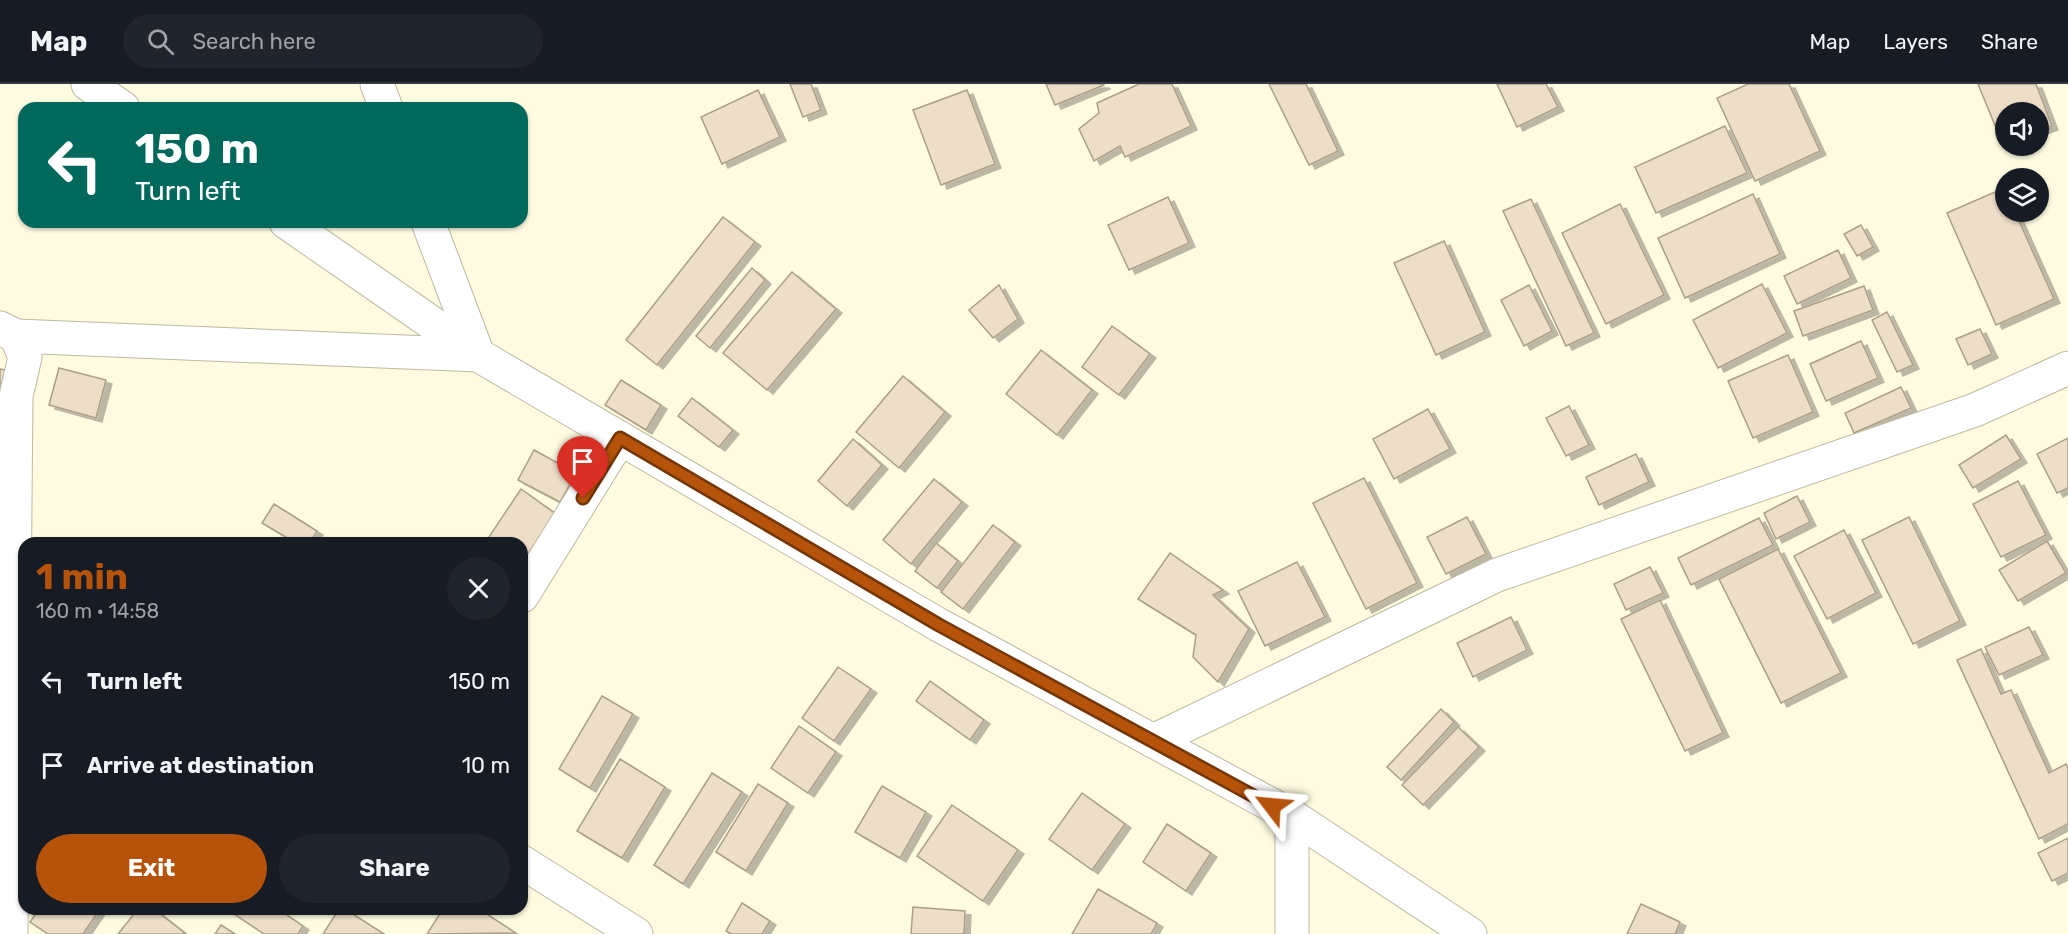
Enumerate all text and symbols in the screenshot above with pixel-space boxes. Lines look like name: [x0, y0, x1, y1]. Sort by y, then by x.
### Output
search box: [123, 14, 543, 68]
text: Map: [30, 25, 87, 58]
icon: search: [144, 25, 177, 58]
text: Search here: [192, 28, 316, 55]
text: Map: [1809, 29, 1850, 54]
text: Layers: [1883, 29, 1948, 54]
text: Share: [1981, 29, 2038, 54]
map controls: [1995, 102, 2049, 222]
button: sound: [1995, 102, 2049, 156]
text: 150 m: [135, 124, 259, 174]
icon: left: [36, 126, 114, 204]
button: layers: [1995, 168, 2049, 222]
text: Turn left: [135, 175, 240, 207]
pin: [557, 436, 608, 498]
icon: arrive: [566, 445, 599, 478]
text: 1 min: [36, 555, 128, 598]
button: close: [447, 557, 510, 620]
text: 160 m · 14:58: [36, 599, 159, 623]
icon: left: [36, 665, 69, 698]
text: Turn left: [87, 668, 182, 695]
text: 150 m: [449, 668, 510, 695]
icon: arrive: [36, 749, 69, 782]
text: Arrive at destination: [87, 752, 314, 779]
text: 10 m: [462, 752, 510, 779]
position arrow: [1240, 774, 1304, 838]
button: Exit: [36, 834, 267, 903]
button: Share: [279, 834, 510, 903]

